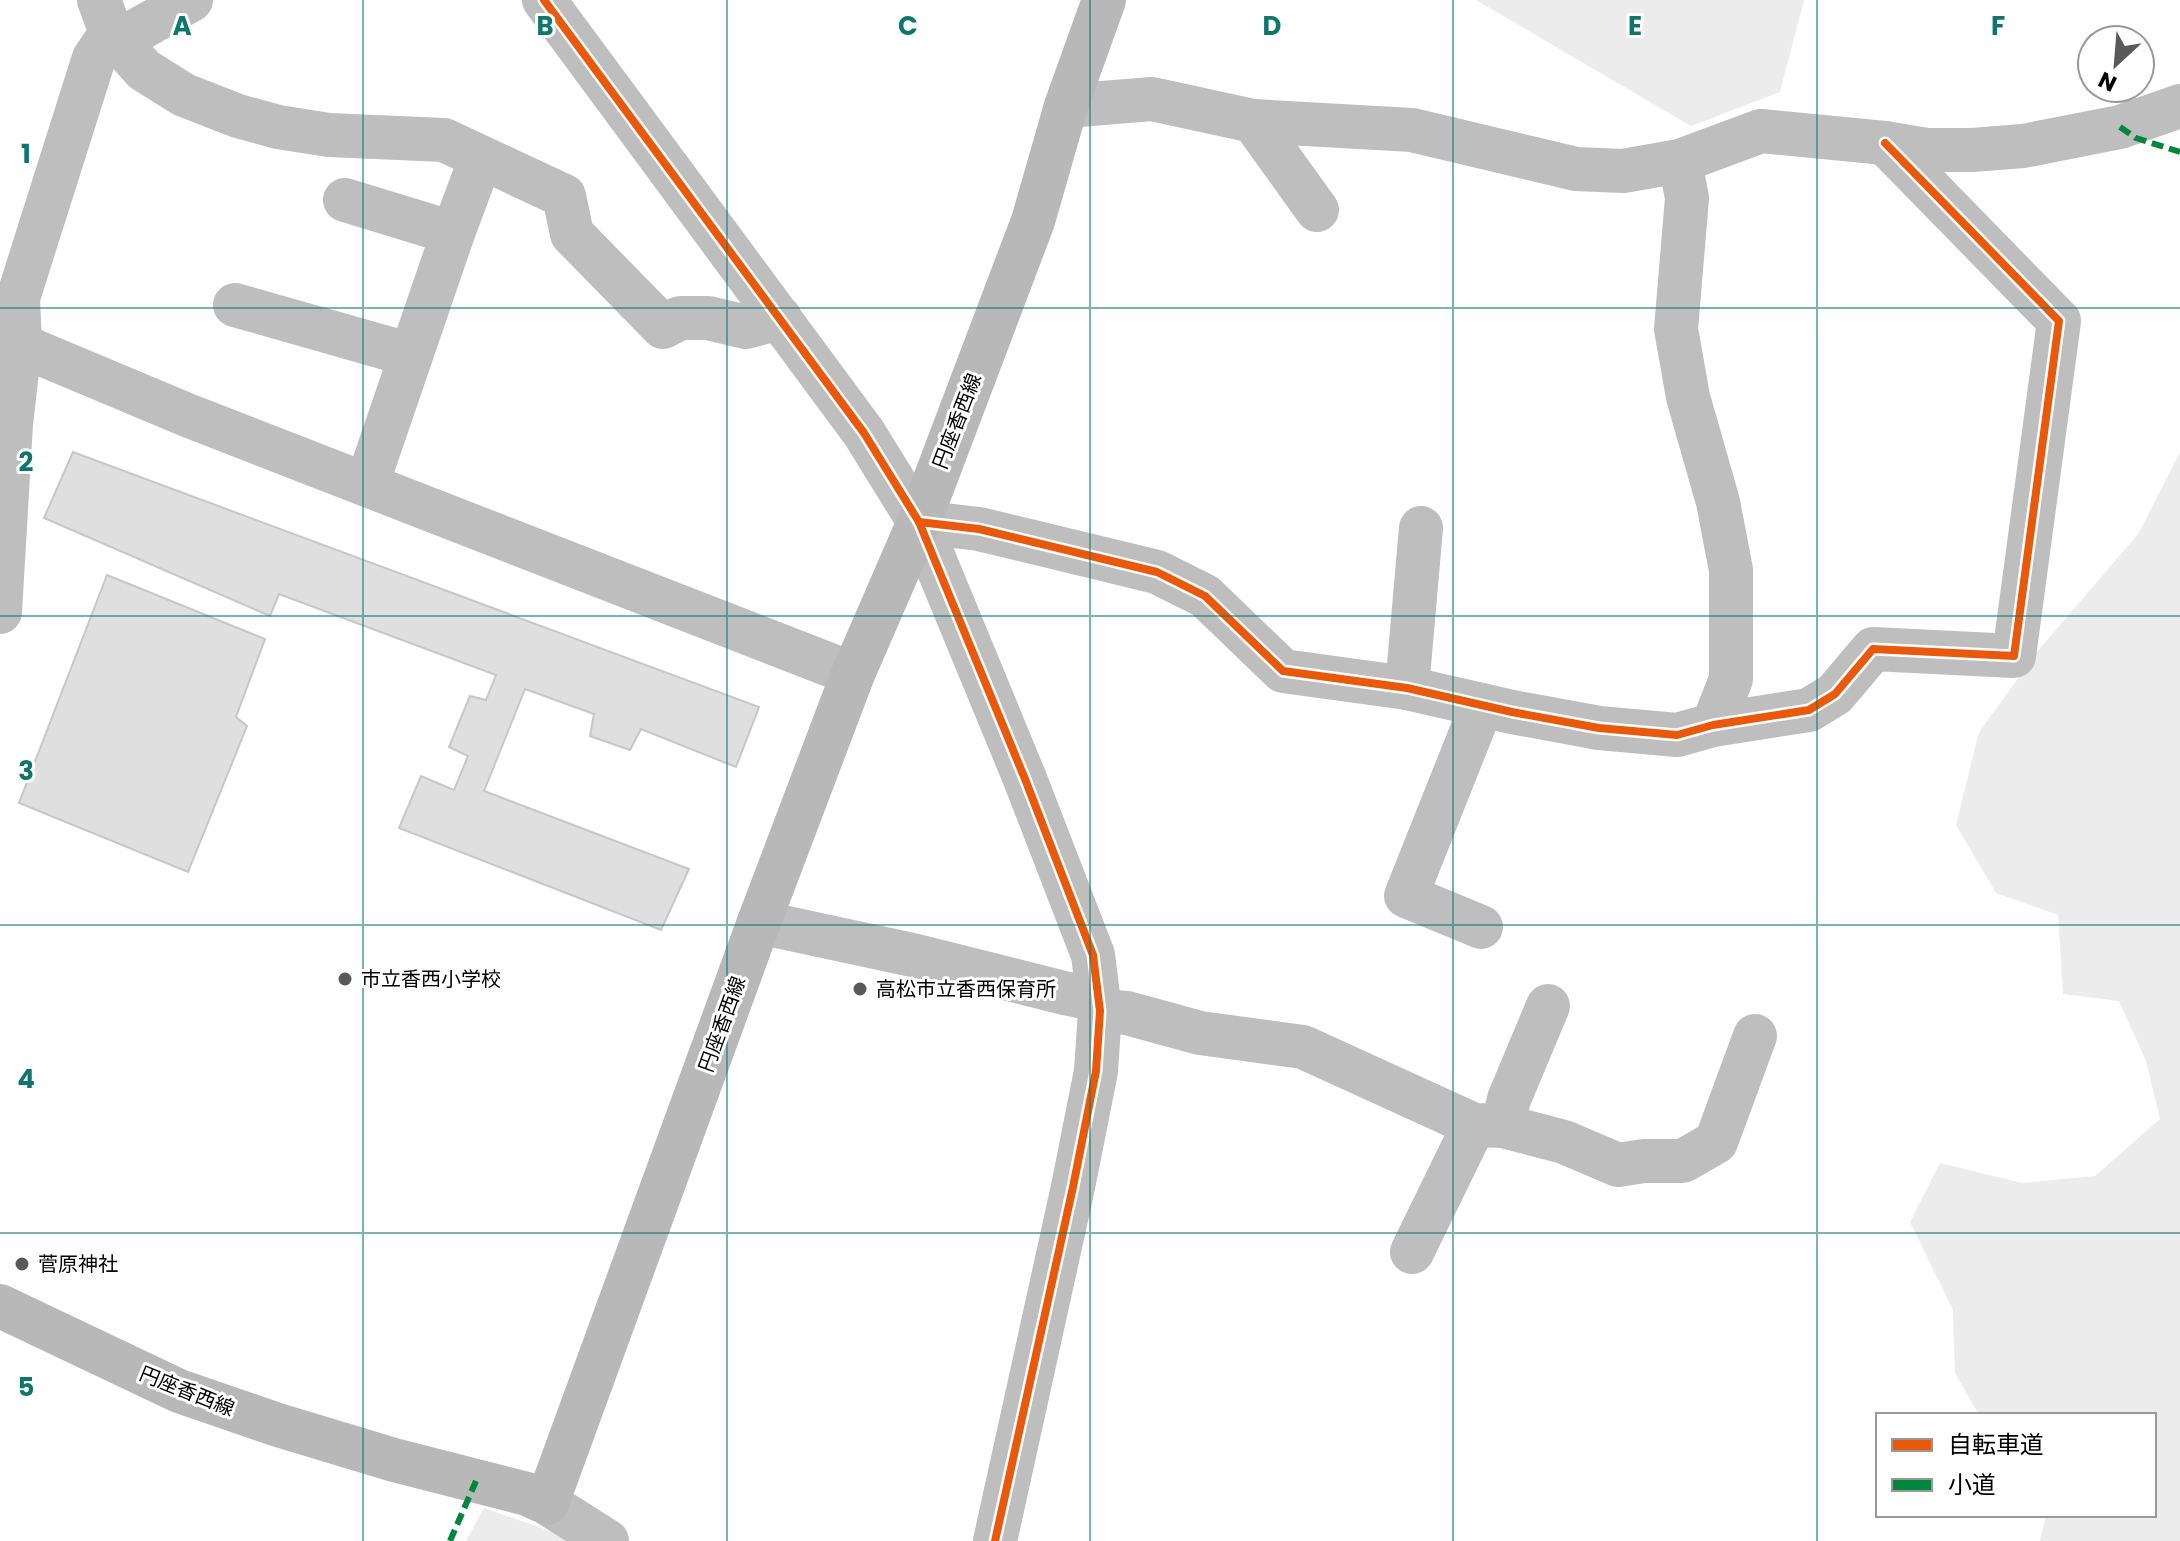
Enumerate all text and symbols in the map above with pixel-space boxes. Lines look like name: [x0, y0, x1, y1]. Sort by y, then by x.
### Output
text: A: [172, 8, 192, 44]
text: B: [536, 8, 554, 44]
text: C: [898, 8, 918, 44]
text: D: [1263, 8, 1282, 44]
text: E: [1628, 8, 1642, 44]
text: F: [1991, 8, 2005, 44]
north arrow: [2076, 24, 2156, 104]
text: N: [2093, 64, 2122, 99]
text: 1: [21, 136, 31, 172]
street label: 円座香西線: [926, 369, 988, 473]
text: 2: [19, 444, 34, 480]
text: 3: [18, 753, 34, 789]
place label: 市立香西小学校: [361, 965, 501, 993]
marker: 市立香西小学校: [336, 970, 354, 988]
street label: 円座香西線: [692, 972, 752, 1076]
place label: 高松市立香西保育所: [876, 975, 1056, 1003]
marker: 高松市立香西保育所: [851, 980, 869, 998]
text: 4: [17, 1061, 35, 1097]
place label: 菅原神社: [38, 1250, 118, 1278]
marker: 菅原神社: [13, 1255, 31, 1273]
street label: 円座香西線: [135, 1359, 239, 1423]
text: 5: [18, 1369, 34, 1405]
legend: [1876, 1413, 2156, 1517]
text: 自転車道: [1948, 1428, 2044, 1461]
text: 小道: [1948, 1468, 1996, 1501]

